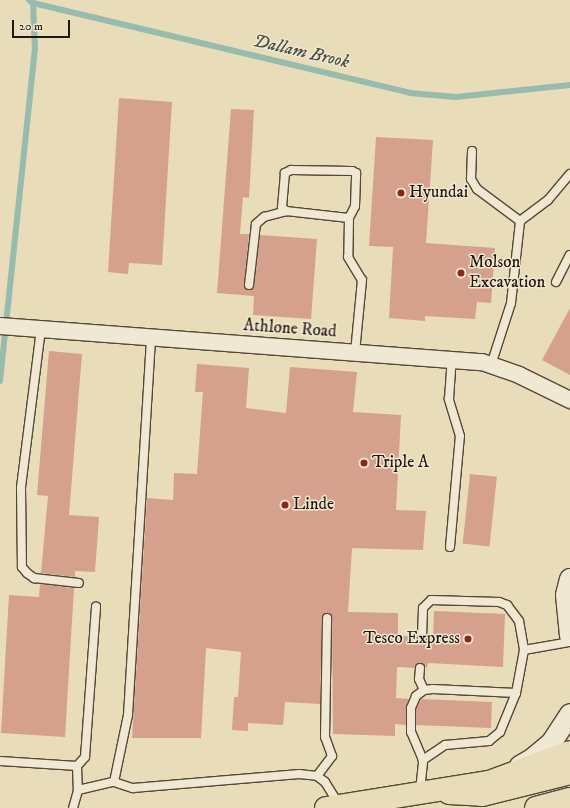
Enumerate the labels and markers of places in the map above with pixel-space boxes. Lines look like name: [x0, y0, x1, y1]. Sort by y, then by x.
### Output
place label: Hyundai: [409, 183, 468, 203]
marker: Hyundai: [396, 188, 406, 198]
place label: Molson Excavation: [469, 253, 545, 293]
marker: Molson Excavation: [456, 268, 466, 278]
place label: Triple A: [372, 453, 429, 473]
marker: Triple A: [359, 458, 369, 468]
place label: Linde: [293, 495, 334, 515]
marker: Linde: [280, 500, 290, 510]
place label: Tesco Express: [363, 629, 460, 649]
marker: Tesco Express: [463, 634, 473, 644]

